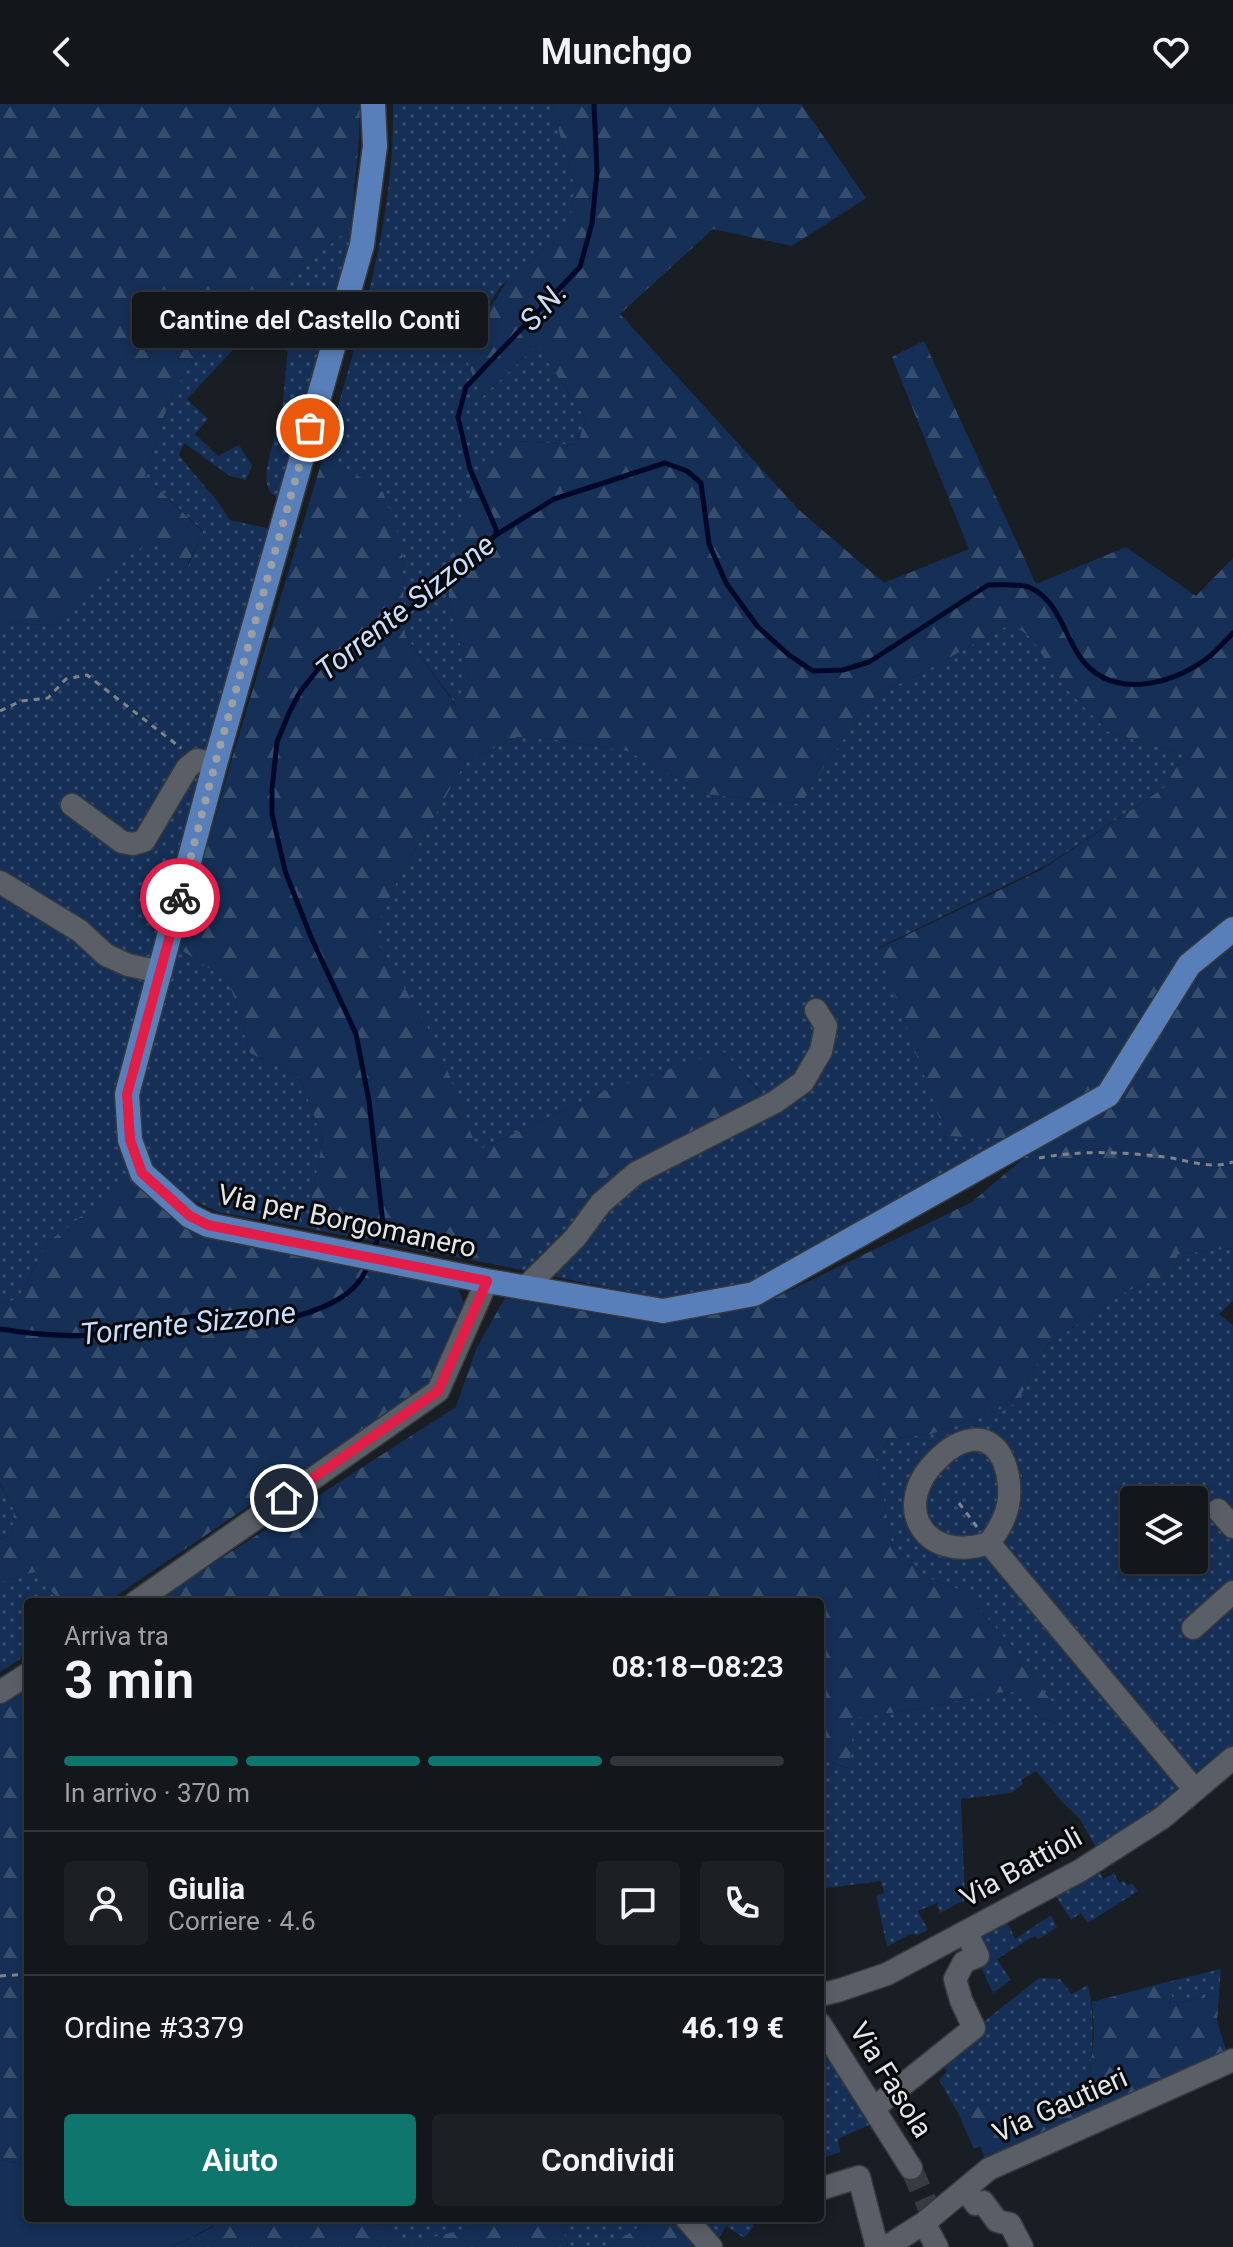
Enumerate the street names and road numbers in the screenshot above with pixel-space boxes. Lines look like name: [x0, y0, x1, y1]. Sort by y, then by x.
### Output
street label: Via per Borgomanero: [215, 1177, 479, 1265]
street label: Via Battioli: [954, 1820, 1088, 1914]
street label: Via Fasola: [843, 2016, 939, 2144]
street label: Via Gautieri: [988, 2061, 1132, 2149]

